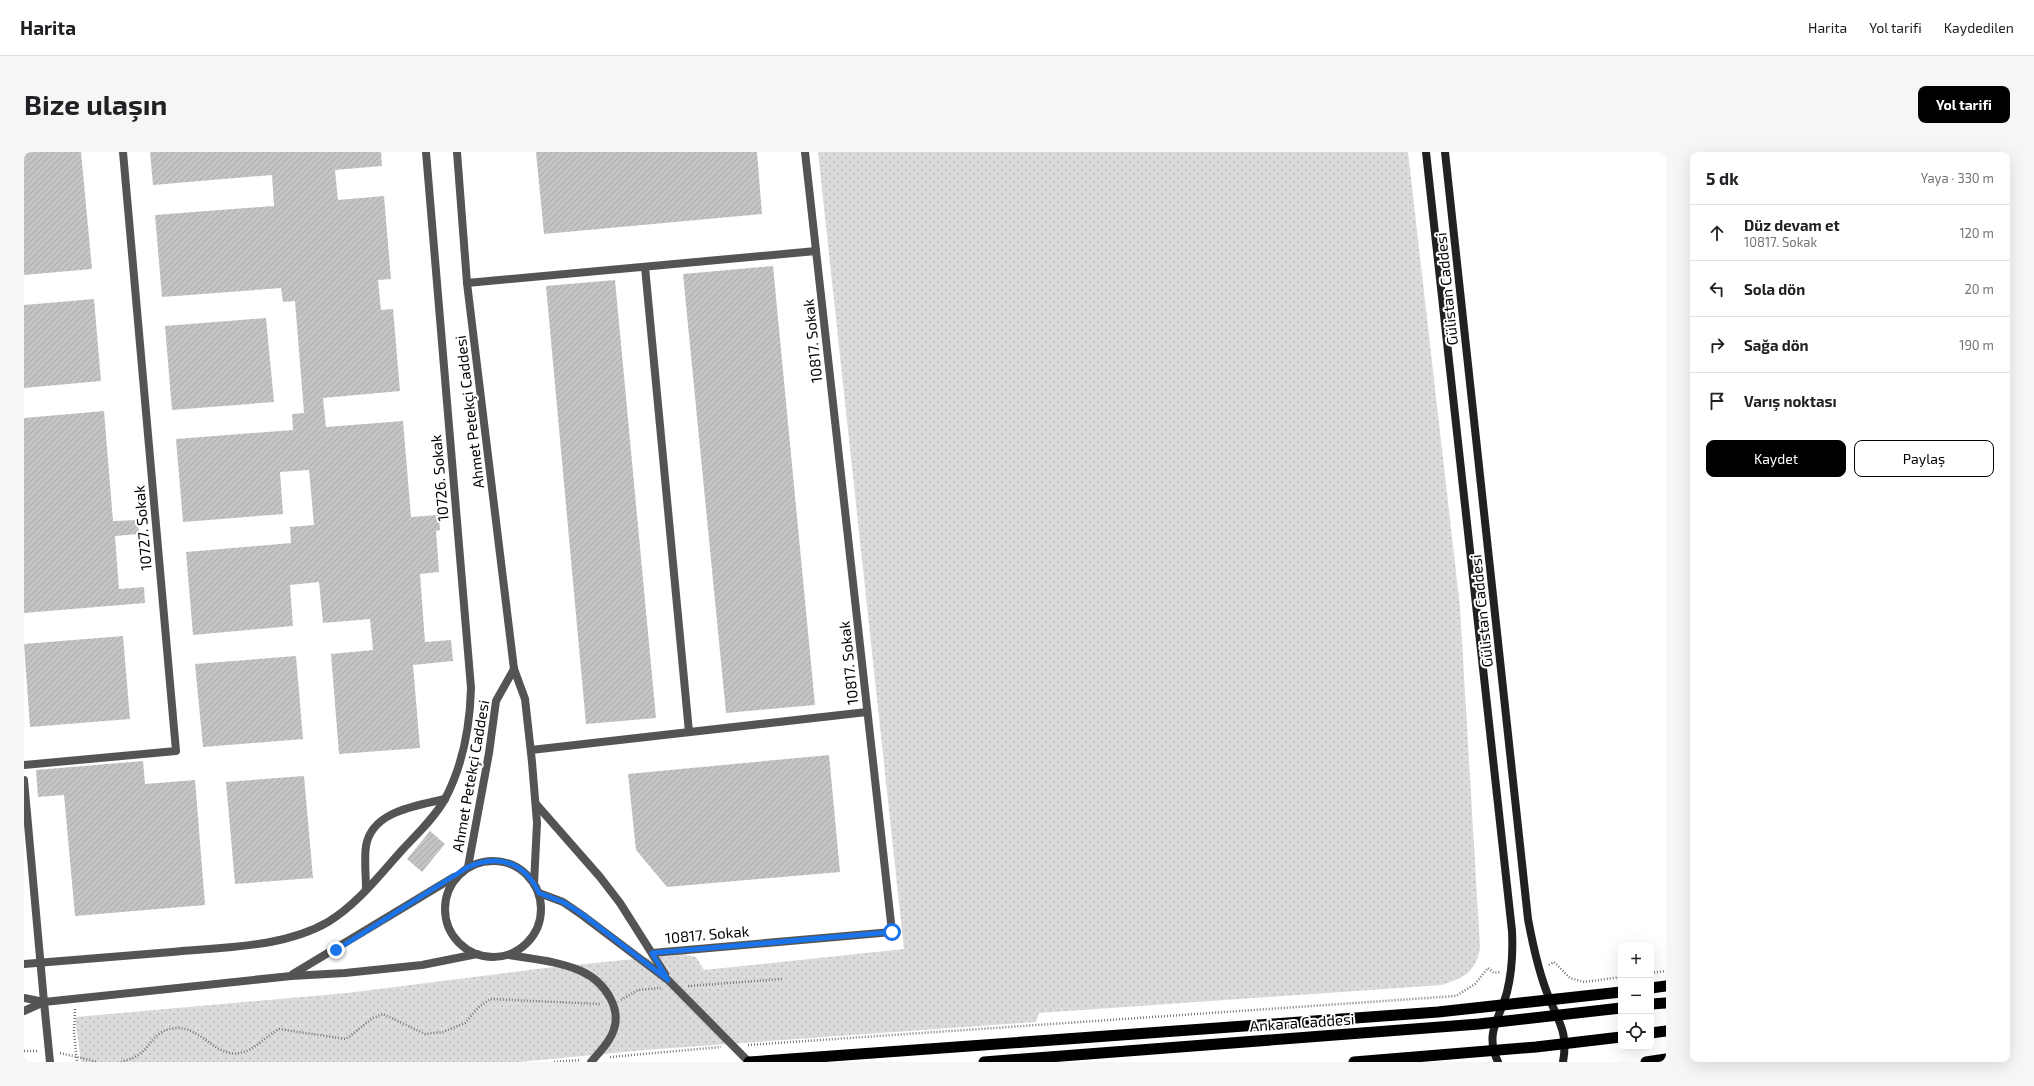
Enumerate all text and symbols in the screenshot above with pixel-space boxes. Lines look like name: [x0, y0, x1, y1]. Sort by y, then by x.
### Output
text: Harita: [20, 16, 76, 39]
text: Harita: [1808, 19, 1847, 36]
text: Yol tarifi: [1869, 19, 1922, 36]
text: Kaydedilen: [1944, 19, 2014, 36]
button: Yol tarifi: [1918, 86, 2010, 123]
text: Bize ulaşın: [24, 87, 167, 121]
text: 5 dk: [1706, 168, 1739, 188]
text: Yaya · 330 m: [1921, 170, 1994, 186]
text: Düz devam et: [1744, 216, 1840, 234]
icon: ahead: [1706, 222, 1728, 244]
text: 120 m: [1959, 225, 1994, 241]
street label: Gülistan Caddesi: [1431, 232, 1461, 346]
text: 10817. Sokak: [1744, 234, 1817, 250]
icon: left: [1706, 278, 1728, 300]
text: Sola dön: [1744, 280, 1805, 298]
text: 20 m: [1965, 281, 1994, 297]
street label: 10817. Sokak: [799, 298, 825, 384]
street label: Ahmet Petekçi Caddesi: [451, 334, 488, 490]
icon: right: [1706, 334, 1728, 356]
text: Sağa dön: [1744, 336, 1809, 354]
text: 190 m: [1959, 337, 1994, 353]
icon: arrive: [1706, 390, 1728, 412]
text: Varış noktası: [1744, 392, 1837, 410]
street label: 10726. Sokak: [426, 434, 452, 522]
button: Kaydet: [1706, 440, 1846, 477]
button: Paylaş: [1854, 440, 1994, 477]
street label: 10727. Sokak: [129, 484, 155, 571]
street label: Gülistan Caddesi: [1466, 554, 1496, 668]
street label: 10817. Sokak: [835, 620, 861, 706]
street label: Ahmet Petekçi Caddesi: [448, 699, 493, 854]
street label: 10817. Sokak: [664, 921, 750, 947]
route start: [883, 923, 901, 941]
route end: [327, 941, 345, 959]
map controls: [1618, 942, 1654, 1050]
button: +: [1618, 942, 1654, 978]
button: −: [1618, 978, 1654, 1014]
street label: Ankara Caddesi: [1249, 1009, 1355, 1035]
button: locate: [1618, 1014, 1654, 1050]

